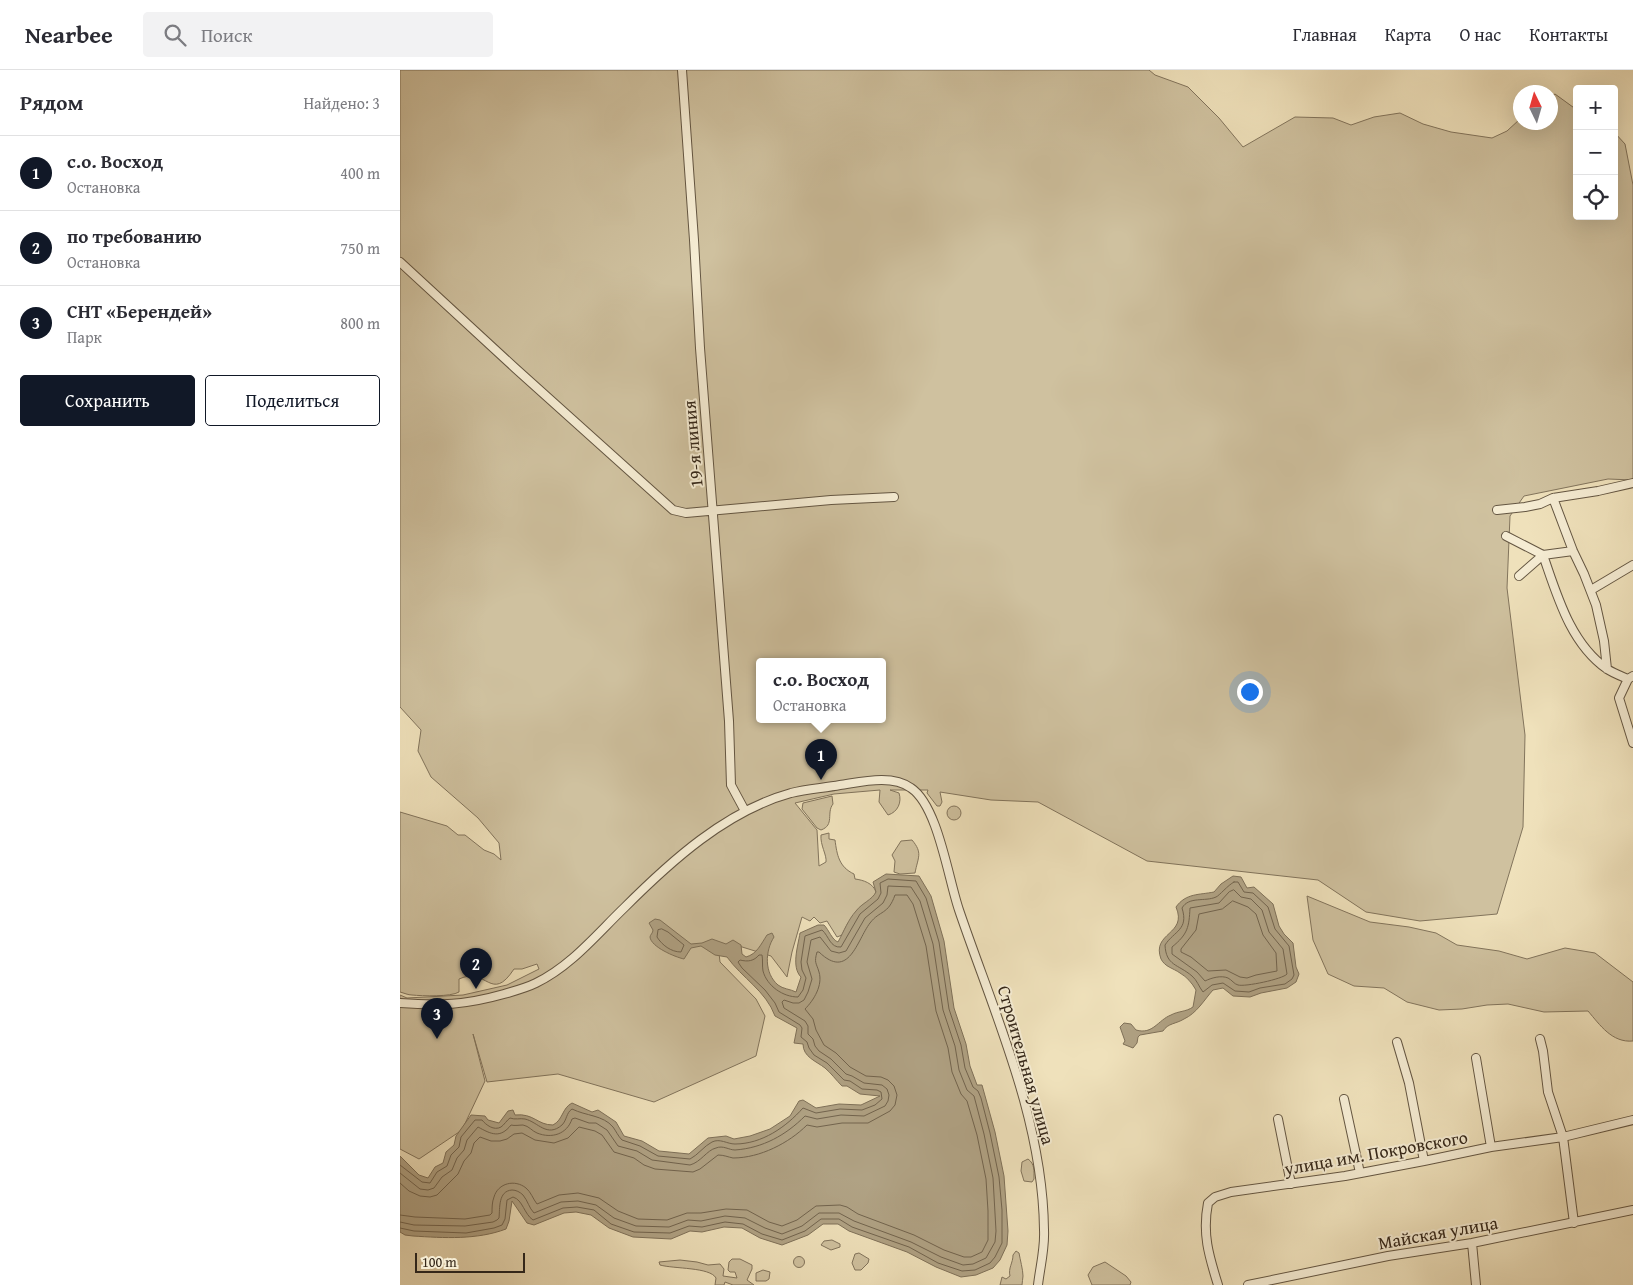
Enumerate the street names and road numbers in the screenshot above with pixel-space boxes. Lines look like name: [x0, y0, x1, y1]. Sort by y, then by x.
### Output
street label: 19-я линия: [675, 399, 710, 489]
street label: Строительная улица: [991, 982, 1062, 1148]
street label: улица им. Покровского: [1281, 1123, 1470, 1182]
street label: Майская улица: [1376, 1209, 1500, 1256]

